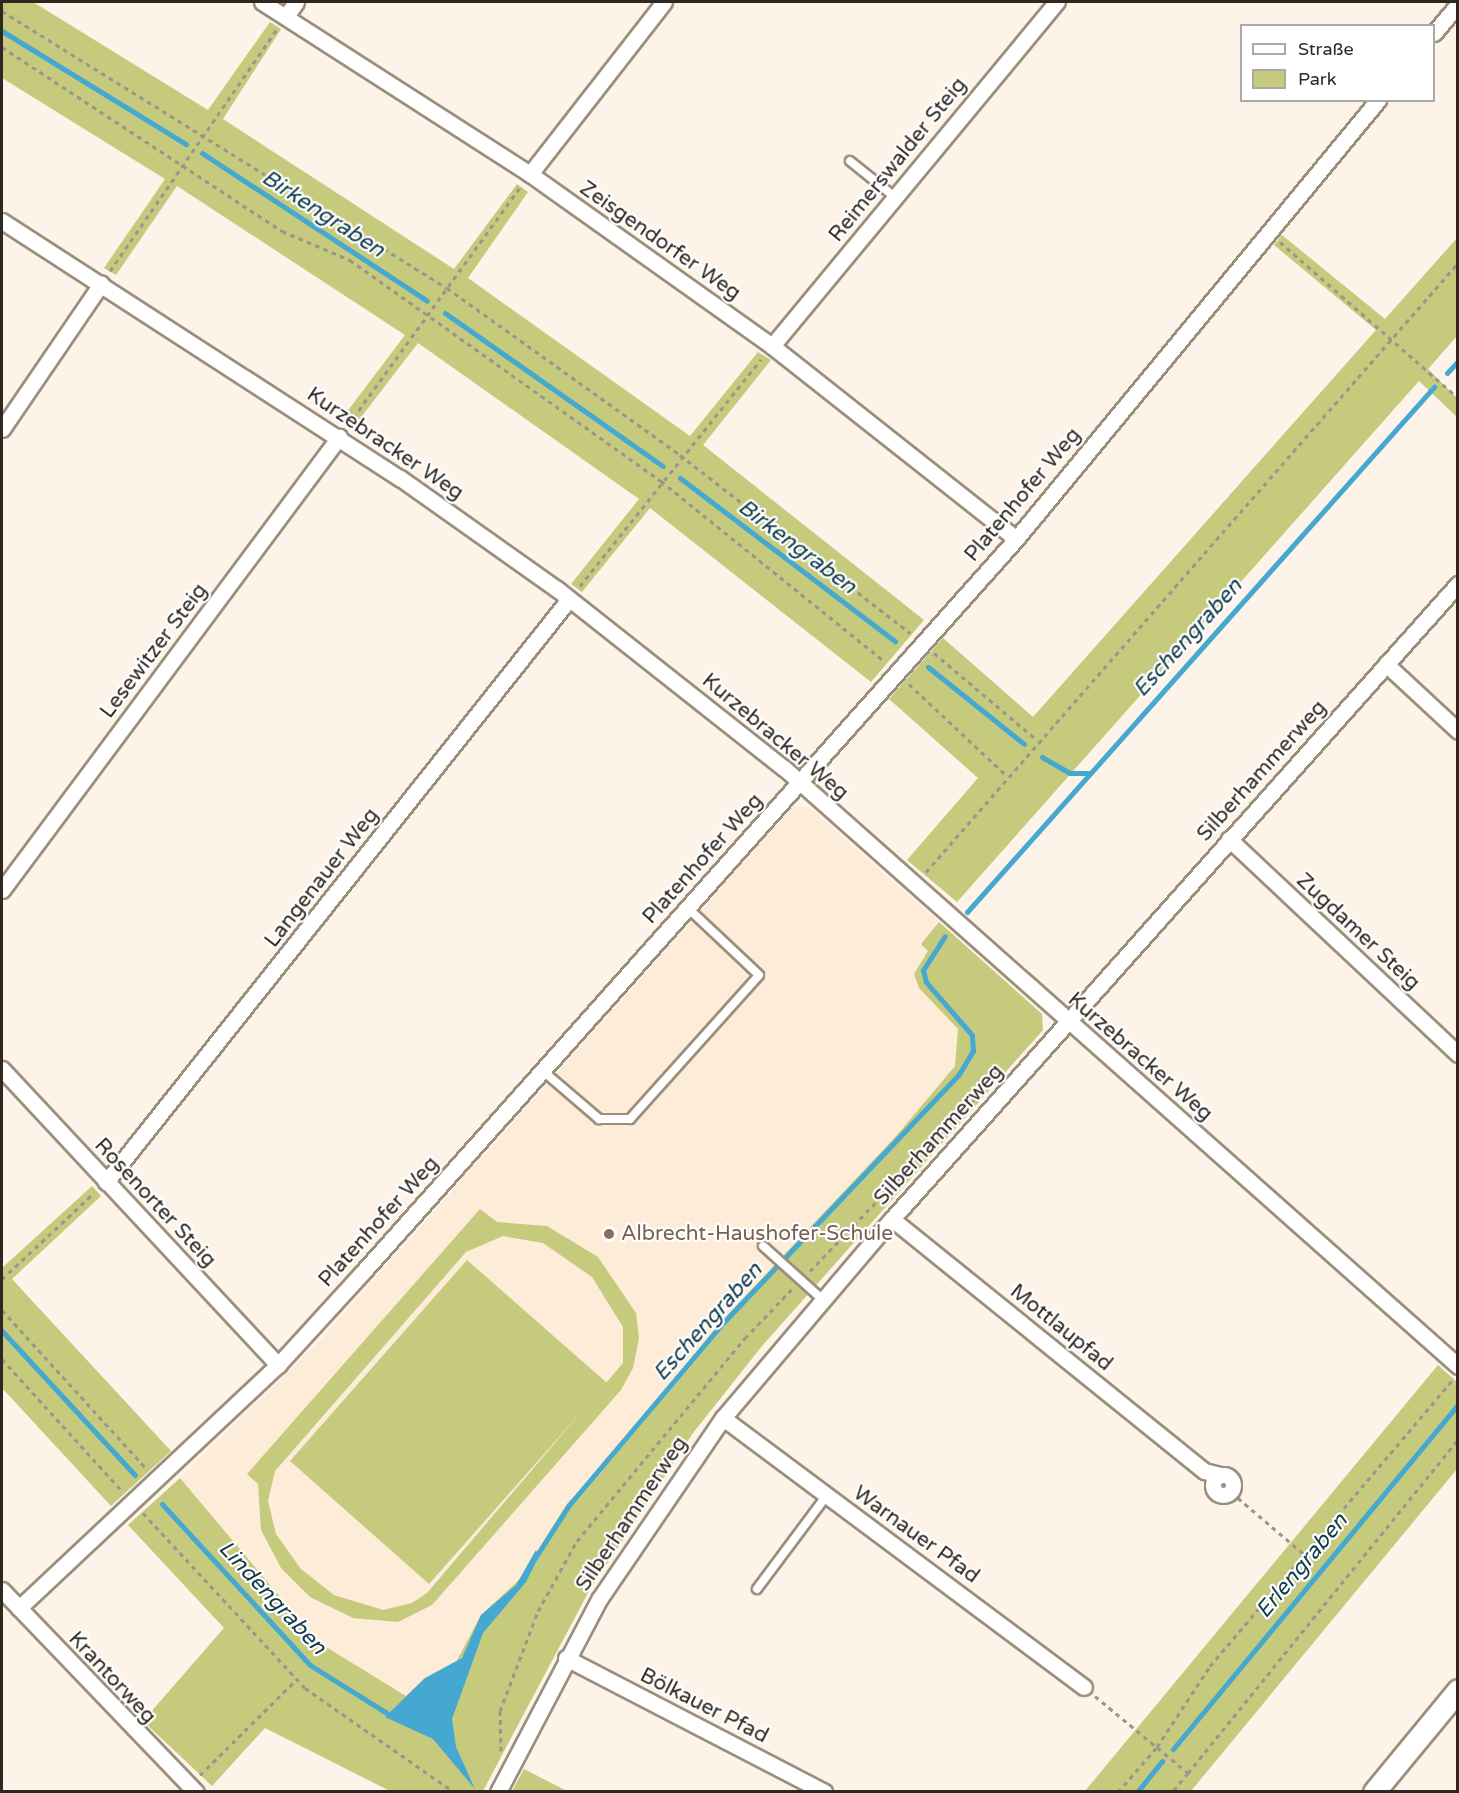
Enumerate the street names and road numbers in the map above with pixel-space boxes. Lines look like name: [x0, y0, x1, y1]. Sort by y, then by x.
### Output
street label: Reimerswalder Steig: [824, 73, 972, 247]
street label: Zeisgendorfer Weg: [575, 176, 745, 306]
street label: Kurzebracker Weg: [302, 382, 468, 506]
street label: Platenhofer Weg: [960, 423, 1086, 567]
street label: Lesewitzer Steig: [95, 579, 213, 723]
street label: Kurzebracker Weg: [697, 668, 853, 806]
street label: Silberhammerweg: [1192, 695, 1332, 847]
street label: Platenhofer Weg: [638, 789, 768, 929]
street label: Langenauer Weg: [260, 803, 384, 953]
street label: Zugdamer Steig: [1291, 868, 1425, 996]
street label: Kurzebracker Weg: [1062, 987, 1218, 1127]
street label: Silberhammerweg: [869, 1059, 1009, 1211]
street label: Rosenorter Steig: [89, 1133, 221, 1273]
street label: Platenhofer Weg: [314, 1152, 444, 1292]
street label: Mottlaupfad: [1005, 1279, 1117, 1377]
street label: Silberhammerweg: [571, 1432, 693, 1596]
street label: Warnauer Pfad: [848, 1481, 984, 1589]
street label: Krantorweg: [63, 1627, 161, 1729]
street label: Bölkauer Pfad: [636, 1663, 772, 1749]

